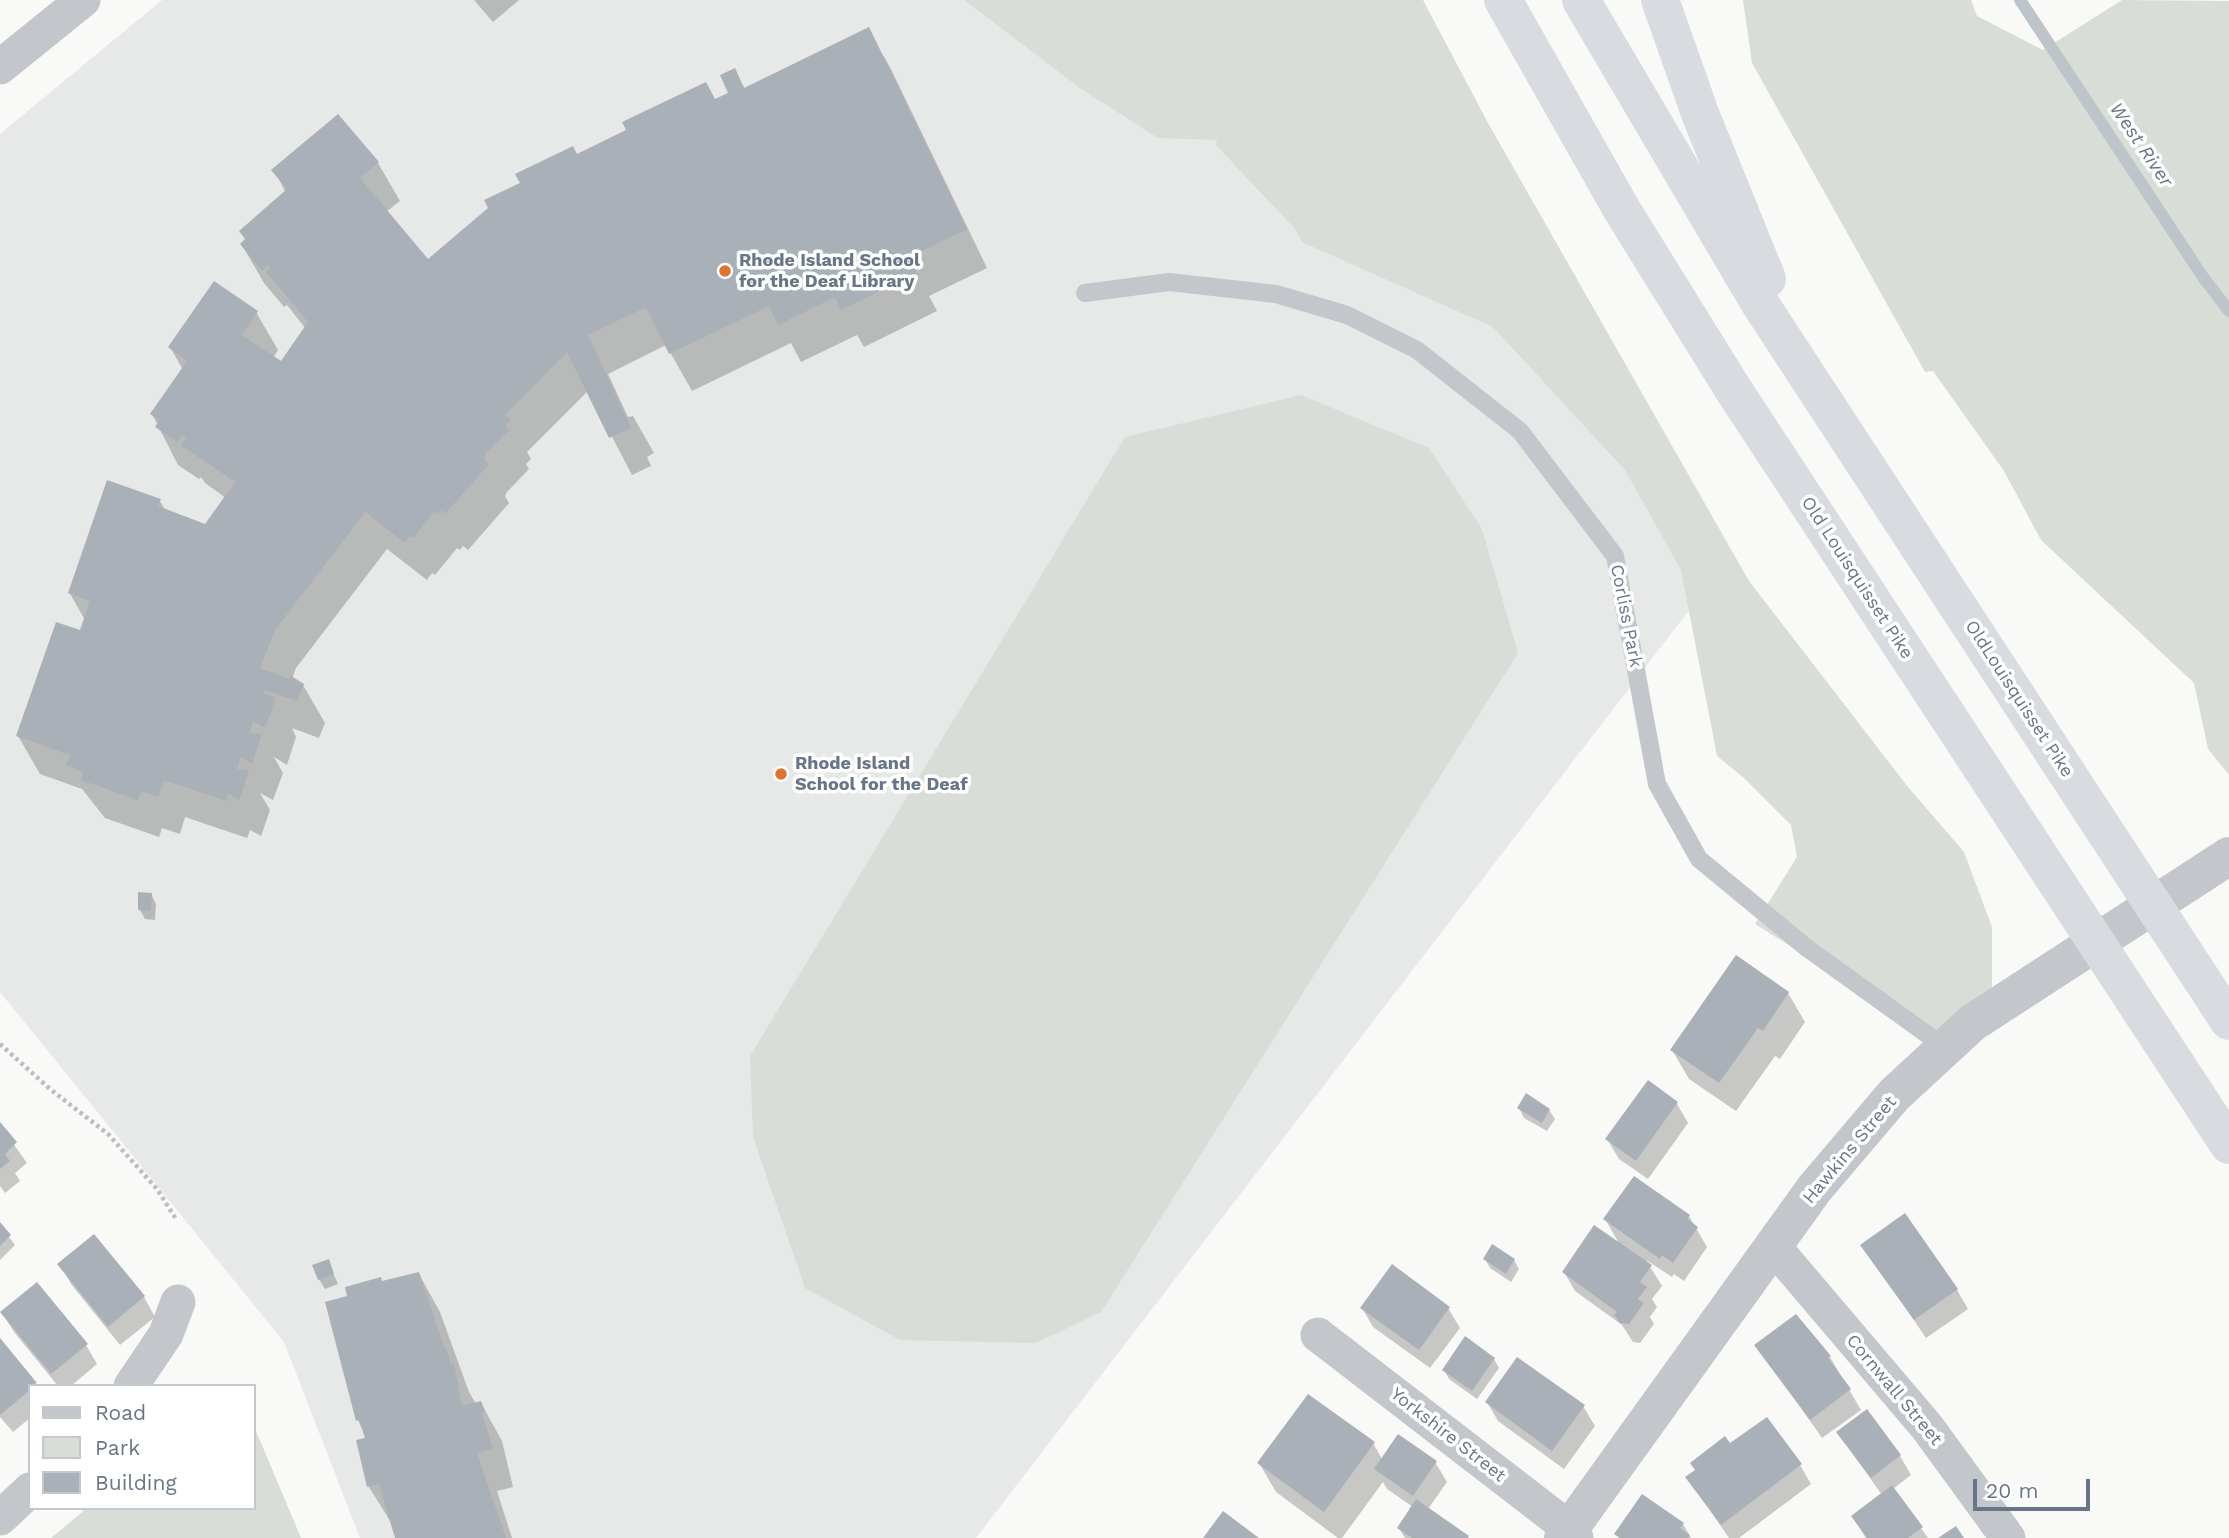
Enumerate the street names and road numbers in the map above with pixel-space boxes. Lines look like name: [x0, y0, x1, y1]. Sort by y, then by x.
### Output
street label: Old Louisquisset Pike: [1796, 493, 1918, 663]
street label: Corliss Park: [1605, 563, 1647, 669]
street label: OldLouisquisset Pike: [1960, 616, 2078, 782]
street label: Hawkins Street: [1799, 1092, 1901, 1208]
street label: Cornwall Street: [1841, 1330, 1947, 1450]
street label: Yorkshire Street: [1386, 1383, 1510, 1487]

